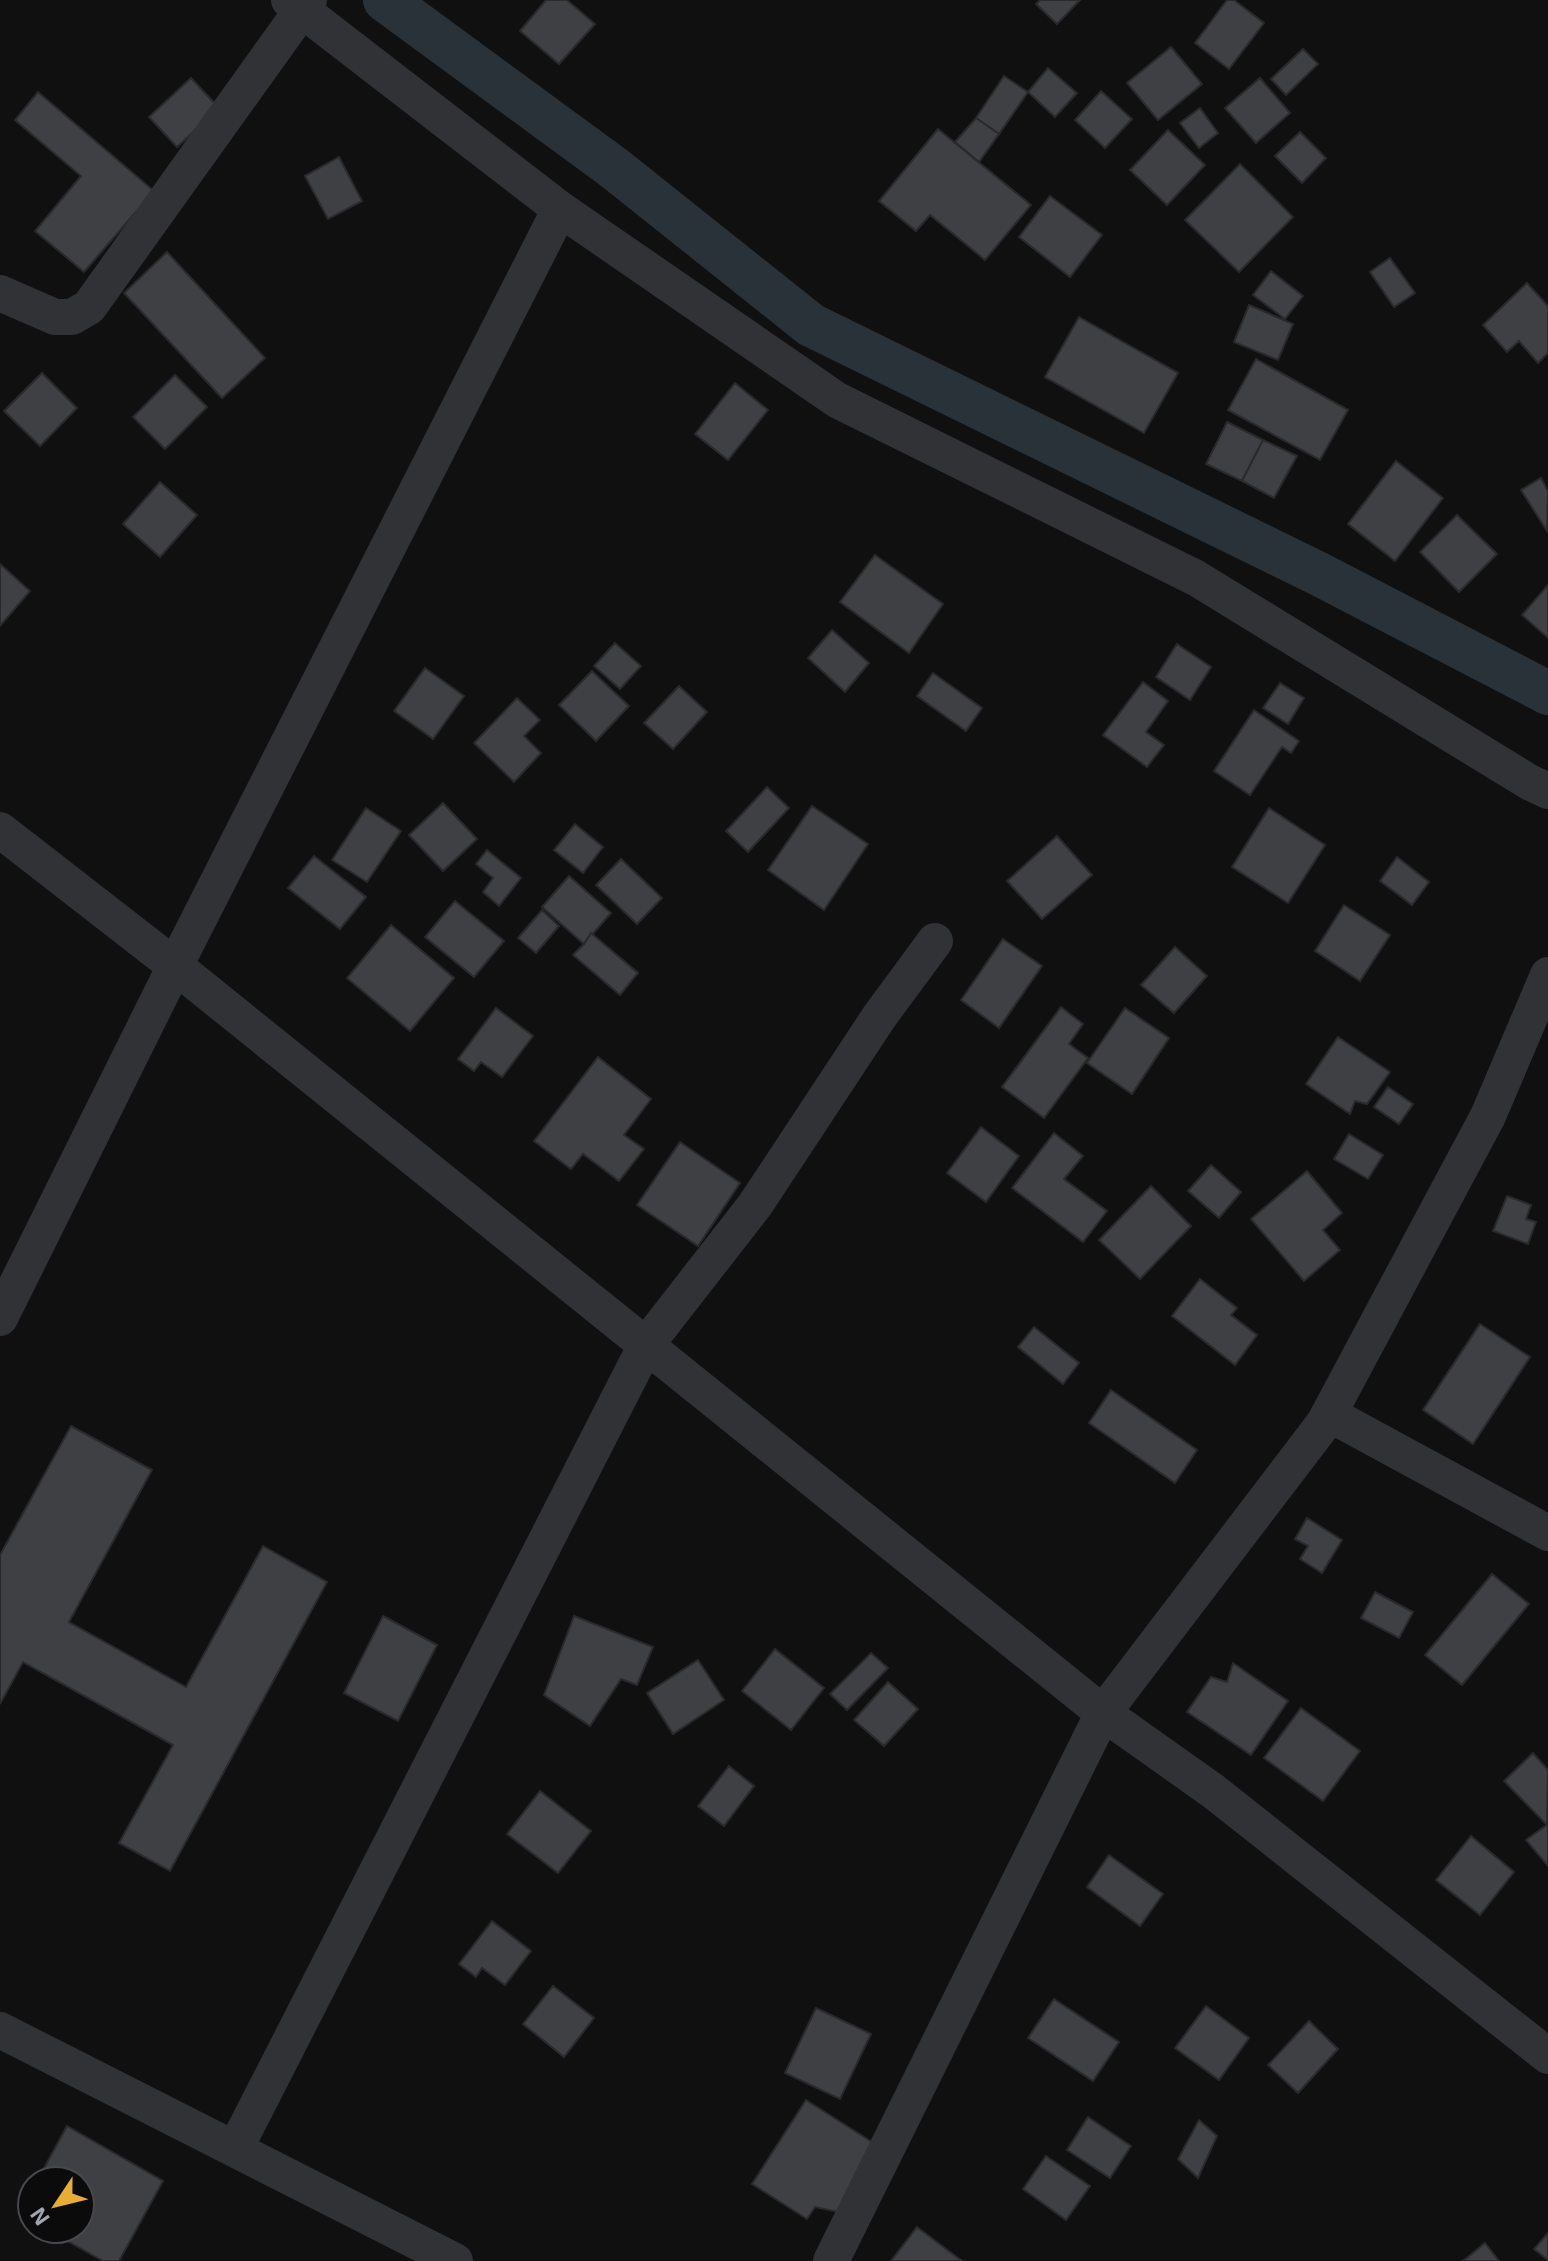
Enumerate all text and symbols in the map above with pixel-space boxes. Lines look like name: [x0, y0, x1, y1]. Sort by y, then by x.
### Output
north arrow: [16, 2165, 96, 2245]
text: N: [24, 2203, 54, 2231]

